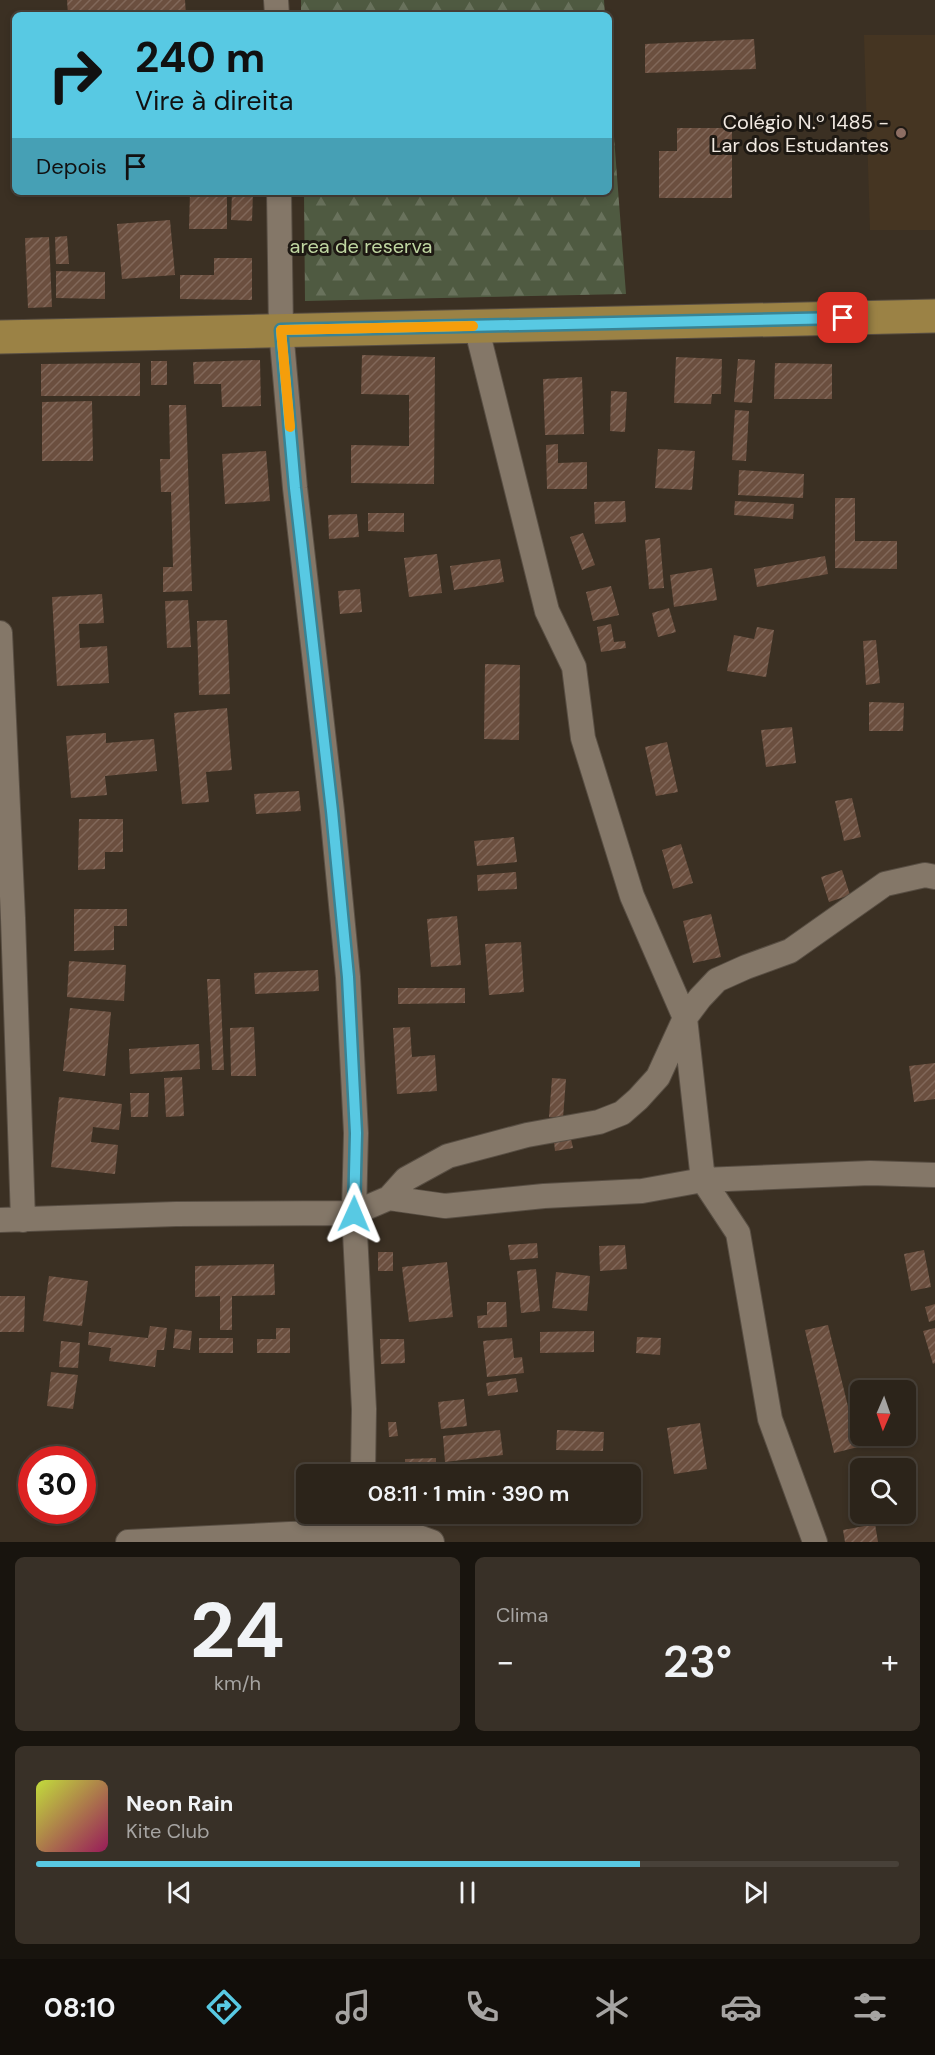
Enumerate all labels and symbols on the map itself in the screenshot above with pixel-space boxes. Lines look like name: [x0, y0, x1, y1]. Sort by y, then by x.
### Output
place label: Colégio N.º 1485 - Lar dos Estudantes: [711, 109, 889, 158]
marker: Colégio N.º 1485 - Lar dos Estudantes: [894, 126, 908, 140]
park label: area de reserva: [290, 233, 432, 259]
pin: [817, 292, 868, 343]
position arrow: [322, 1182, 386, 1246]
north arrow: [850, 1380, 916, 1446]
speed limit sign: 30: [18, 1446, 96, 1524]

